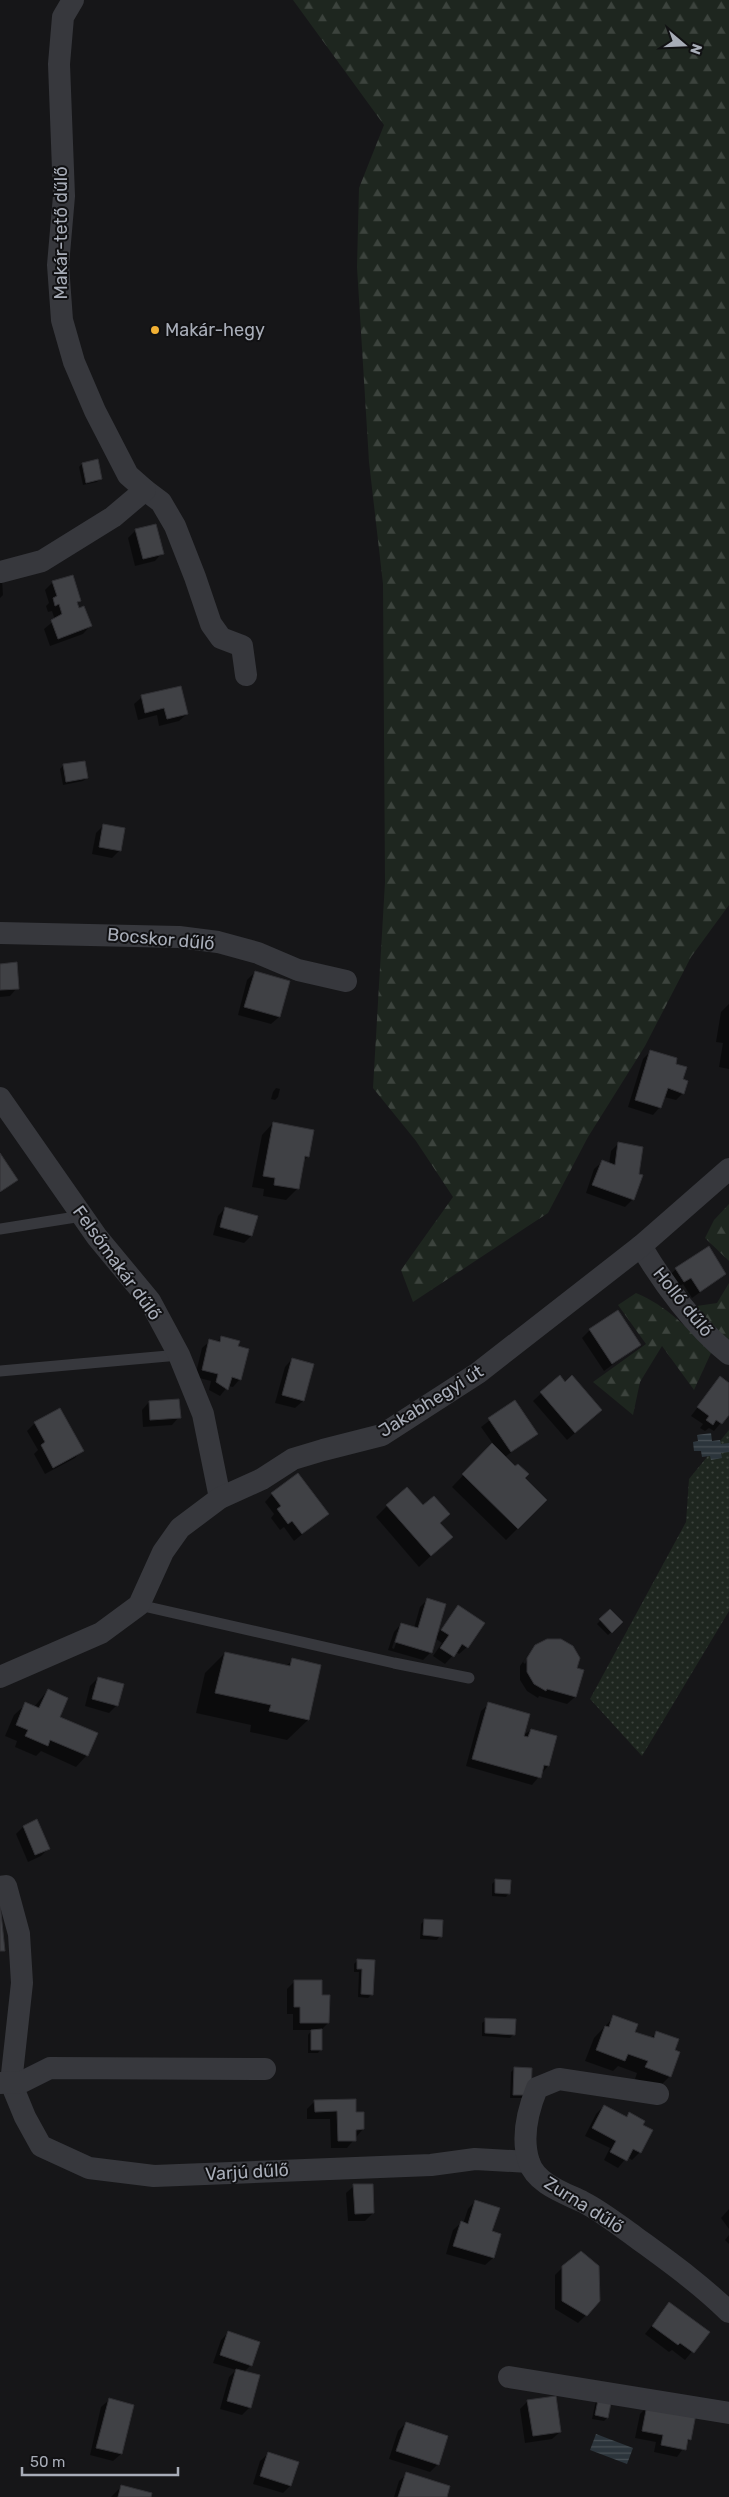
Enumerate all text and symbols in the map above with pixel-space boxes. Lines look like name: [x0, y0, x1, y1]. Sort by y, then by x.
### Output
north arrow: [659, 20, 709, 70]
text: N: [686, 42, 705, 57]
street label: Makár-tető dűlő: [50, 167, 72, 299]
place label: Makár-hegy: [165, 319, 265, 341]
marker: Makár-hegy: [149, 324, 161, 336]
street label: Bocskor dűlő: [106, 923, 216, 955]
street label: Felsőmakár dűlő: [68, 1201, 166, 1325]
street label: Holló dűlő: [648, 1263, 718, 1341]
street label: Jakabhegyi út: [375, 1360, 487, 1442]
street label: Varjú dűlő: [205, 2159, 289, 2185]
street label: Zurna dűlő: [540, 2172, 628, 2238]
scale bar: [22, 2444, 179, 2476]
text: 50 m: [30, 2453, 65, 2471]

